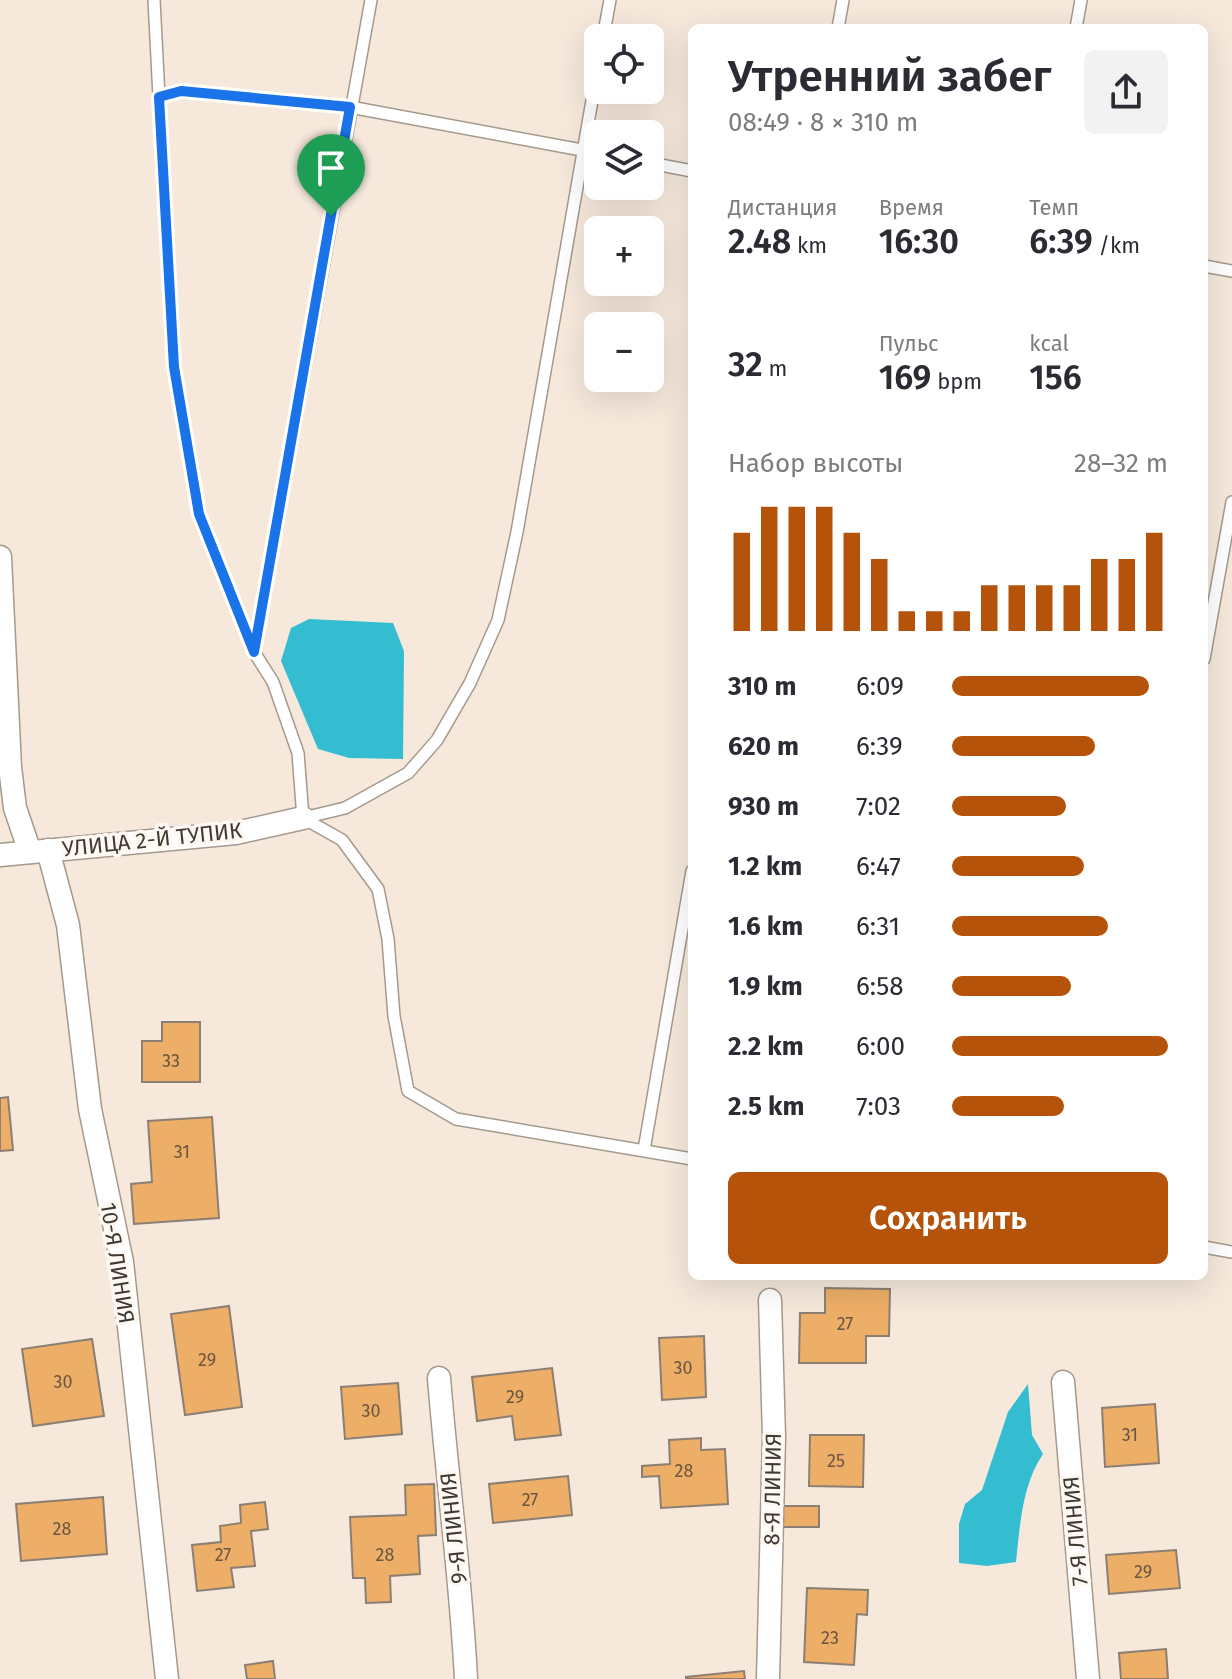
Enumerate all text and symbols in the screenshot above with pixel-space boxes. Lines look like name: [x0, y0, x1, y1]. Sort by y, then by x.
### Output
map controls: [584, 24, 664, 392]
button: locate: [584, 24, 664, 104]
text: Утренний забег: [728, 50, 1051, 103]
button: share: [1084, 50, 1168, 134]
text: 08:49 · 8 × 310 m: [728, 107, 918, 138]
button: layers: [584, 120, 664, 200]
pin: [297, 134, 365, 216]
icon: arrive: [309, 146, 353, 190]
text: Дистанция: [728, 194, 837, 221]
text: Время: [879, 194, 944, 221]
text: Темп: [1029, 194, 1079, 221]
button: +: [584, 216, 664, 296]
text: 2.48: [728, 221, 791, 262]
text: 16:30: [879, 221, 959, 262]
text: 6:39: [1029, 221, 1093, 262]
text: km: [791, 232, 827, 259]
text: /km: [1093, 232, 1140, 259]
button: −: [584, 312, 664, 392]
text: Пульс: [879, 330, 939, 357]
text: kcal: [1029, 330, 1069, 357]
text: 32: [728, 344, 763, 385]
text: m: [763, 355, 787, 382]
text: 169: [879, 357, 931, 398]
text: 156: [1029, 357, 1082, 398]
text: bpm: [931, 368, 982, 395]
text: Набор высоты: [728, 448, 903, 479]
text: 28–32 m: [1074, 448, 1168, 479]
text: 310 m: [728, 671, 796, 702]
text: 6:09: [856, 671, 904, 702]
text: 620 m: [728, 731, 799, 762]
text: 6:39: [856, 731, 903, 762]
text: 930 m: [728, 791, 799, 822]
text: 7:02: [856, 791, 901, 822]
street label: УЛИЦА 2-Й ТУПИК: [61, 817, 243, 862]
text: 1.2 km: [728, 851, 802, 882]
text: 6:47: [856, 851, 901, 882]
text: 1.6 km: [728, 911, 803, 942]
text: 6:31: [856, 911, 900, 942]
text: 1.9 km: [728, 971, 803, 1002]
text: 6:58: [856, 971, 904, 1002]
text: 2.2 km: [728, 1031, 804, 1062]
text: 6:00: [856, 1031, 905, 1062]
house number: 33: [162, 1050, 180, 1072]
text: 2.5 km: [728, 1091, 804, 1122]
text: 7:03: [856, 1091, 901, 1122]
house number: 31: [174, 1141, 190, 1163]
button: Сохранить: [728, 1172, 1168, 1264]
street label: 10-Я ЛИНИЯ: [95, 1201, 140, 1326]
house number: 27: [837, 1313, 853, 1335]
house number: 29: [198, 1349, 216, 1371]
house number: 30: [673, 1357, 693, 1379]
house number: 30: [53, 1371, 73, 1393]
house number: 29: [506, 1386, 524, 1408]
house number: 30: [361, 1400, 381, 1422]
house number: 31: [1122, 1424, 1138, 1446]
street label: 8-Я ЛИНИЯ: [758, 1432, 787, 1546]
house number: 25: [827, 1450, 845, 1472]
house number: 28: [675, 1460, 693, 1482]
street label: 9-Я ЛИНИЯ: [434, 1471, 473, 1585]
street label: 7-Я ЛИНИЯ: [1057, 1475, 1094, 1587]
house number: 27: [522, 1489, 538, 1511]
house number: 28: [53, 1518, 71, 1540]
house number: 27: [215, 1544, 231, 1566]
house number: 28: [376, 1544, 394, 1566]
house number: 29: [1134, 1561, 1152, 1583]
house number: 23: [821, 1627, 839, 1649]

